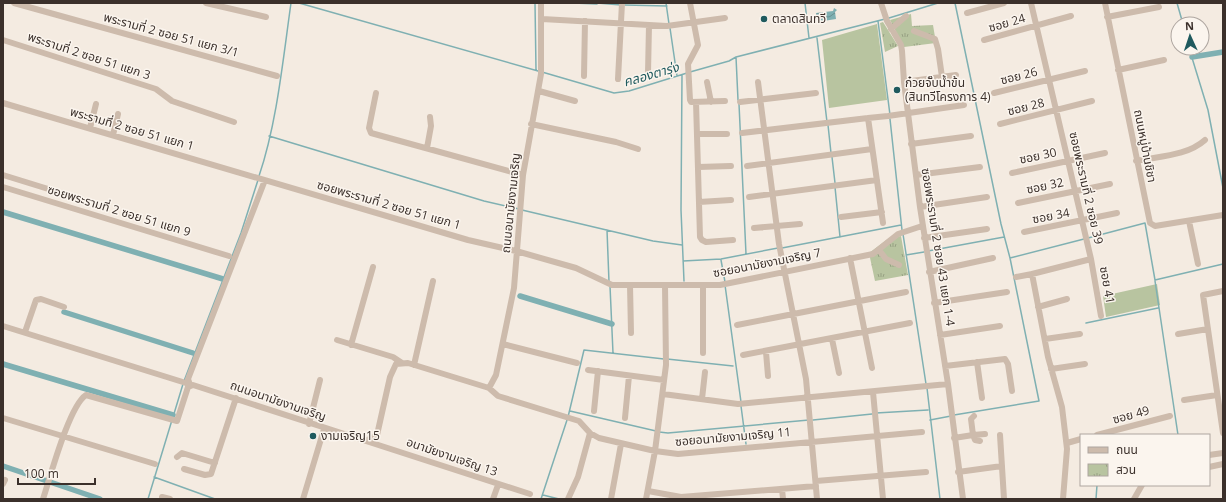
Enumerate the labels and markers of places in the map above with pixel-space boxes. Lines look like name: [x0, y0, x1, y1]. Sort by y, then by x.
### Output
place label: ตลาดสินทวี: [772, 10, 826, 27]
marker: ตลาดสินทวี: [759, 14, 769, 24]
place label: ก๋วยจั๊บน้ำข้น (สินทวีโครงการ 4): [905, 74, 991, 105]
marker: ก๋วยจั๊บน้ำข้น (สินทวีโครงการ 4): [892, 85, 902, 95]
place label: งามเจริญ15: [321, 427, 380, 444]
marker: งามเจริญ15: [308, 431, 318, 441]

